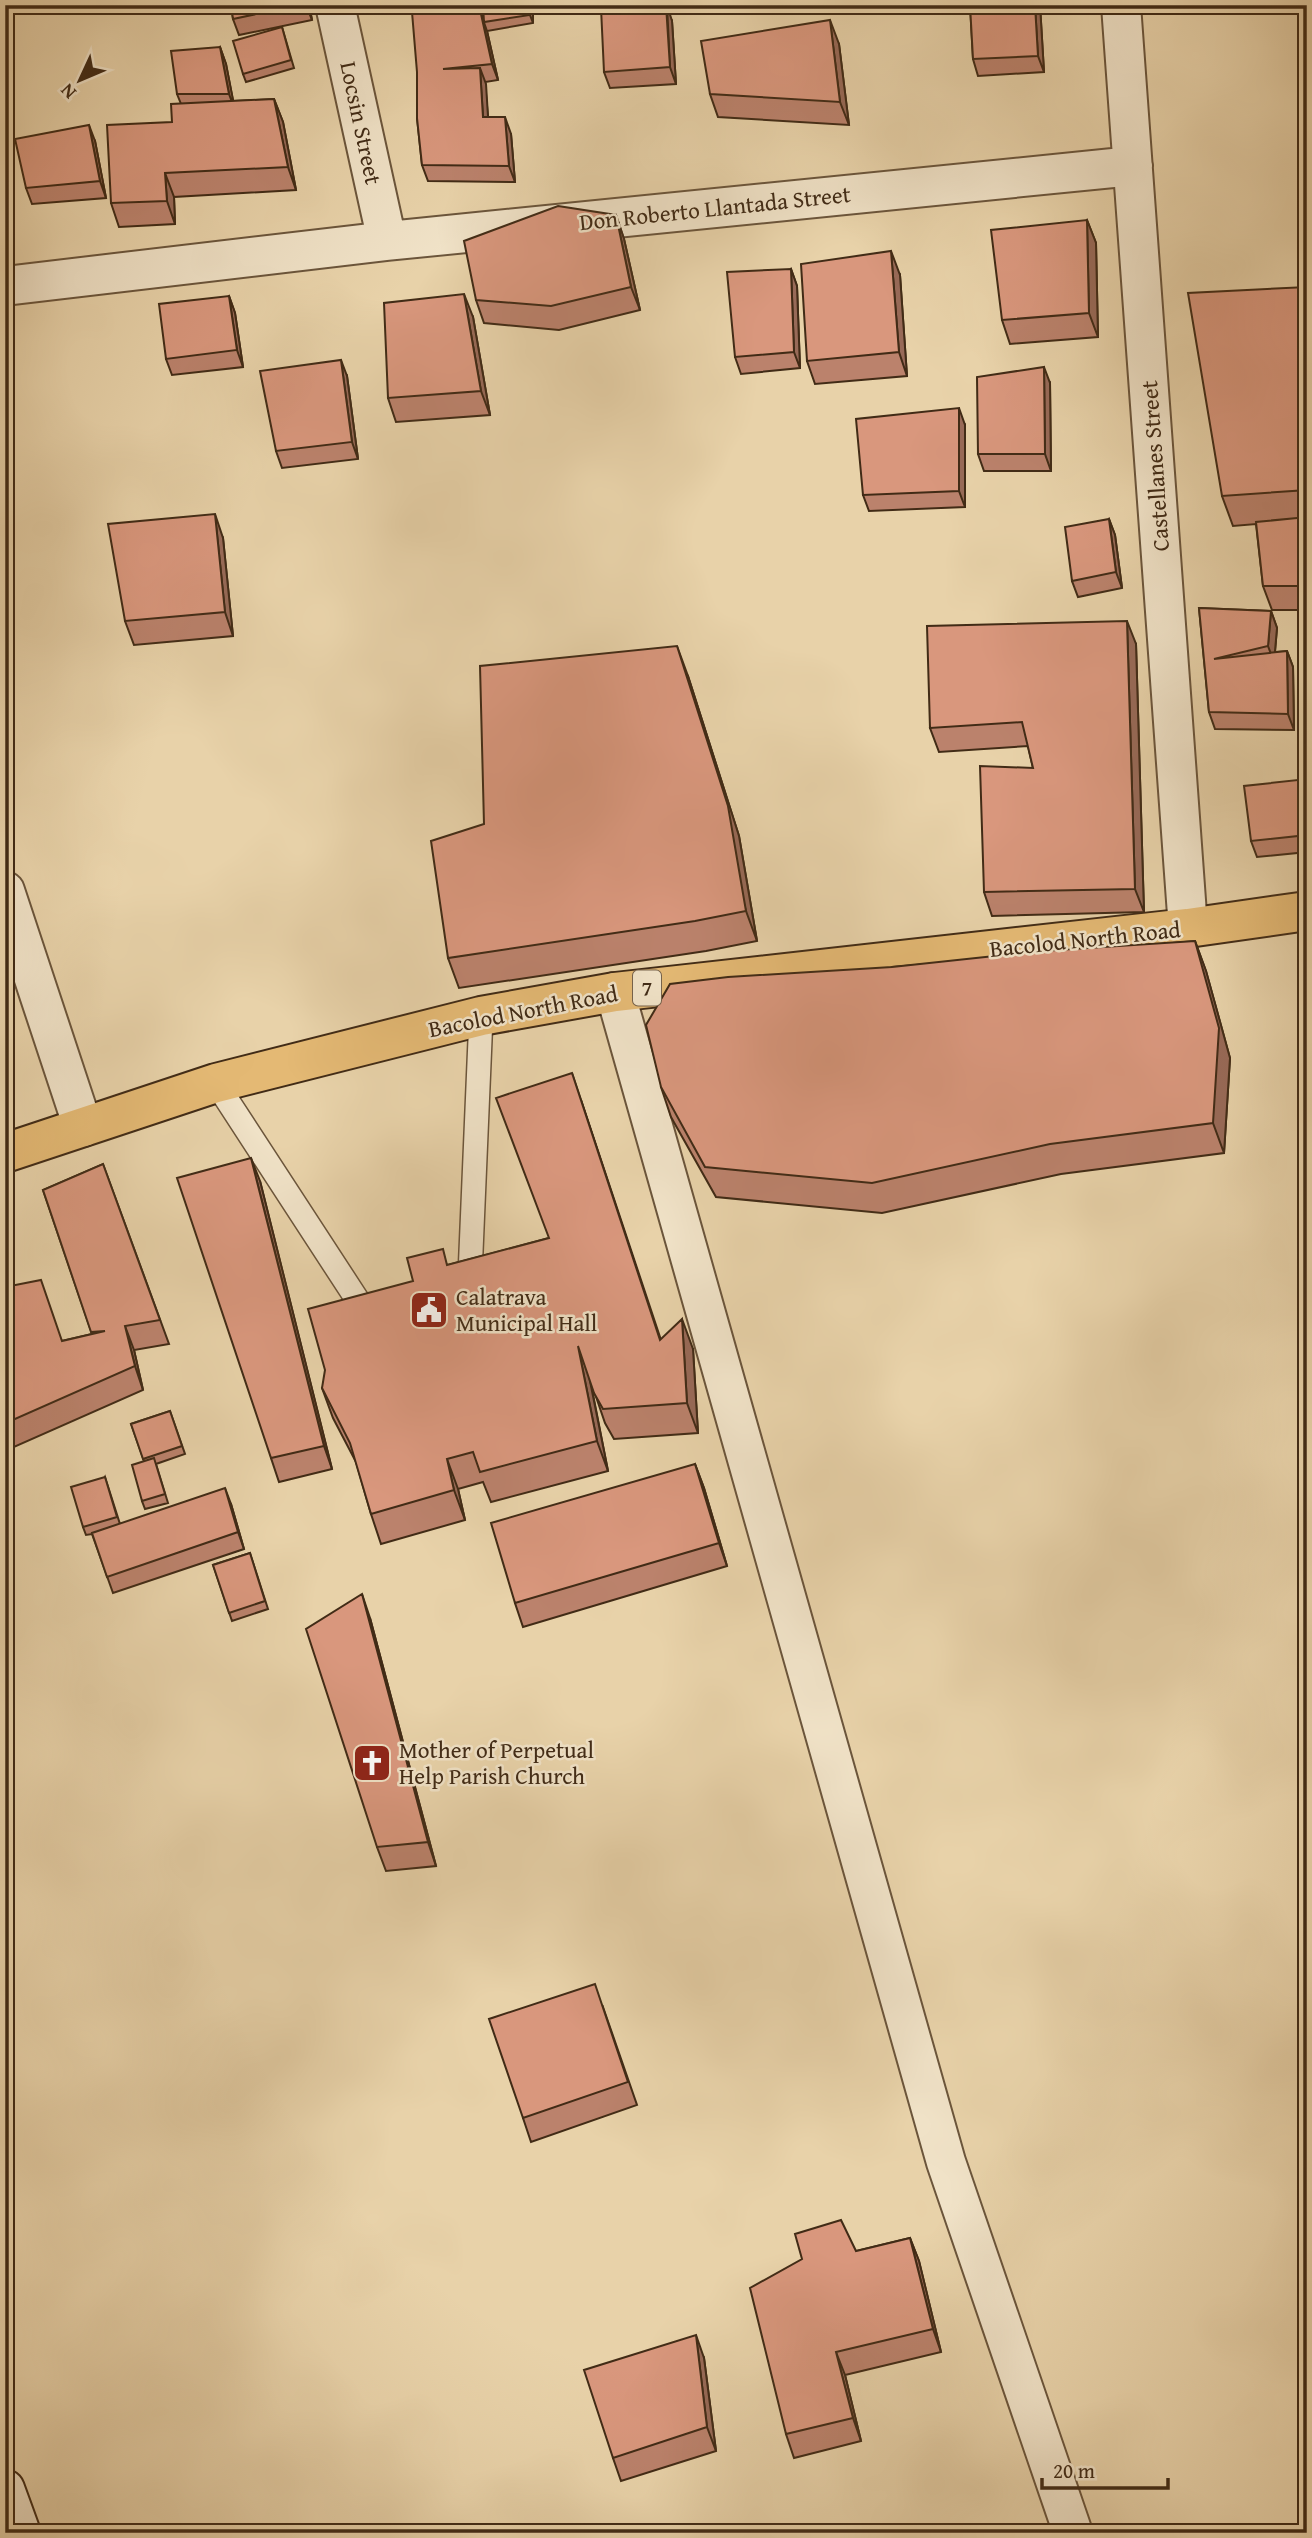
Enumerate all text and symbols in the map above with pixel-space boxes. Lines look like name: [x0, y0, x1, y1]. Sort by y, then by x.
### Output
north arrow: [46, 46, 116, 116]
street label: Locsin Street: [332, 58, 391, 187]
text: N: [53, 77, 82, 106]
street label: Don Roberto Llantada Street: [578, 177, 852, 238]
street label: Castellanes Street: [1132, 379, 1177, 553]
street label: Bacolod North Road: [988, 912, 1183, 965]
road number: 7: [633, 970, 661, 1006]
street label: Bacolod North Road: [426, 976, 621, 1045]
place label: Calatrava Municipal Hall: [456, 1280, 597, 1339]
public building icon: Calatrava Municipal Hall: [408, 1289, 450, 1331]
place label: Mother of Perpetual Help Parish Church: [399, 1733, 594, 1792]
church icon: Mother of Perpetual Help Parish Church: [351, 1742, 393, 1784]
scale bar: [1042, 2447, 1168, 2491]
text: 20 m: [1053, 2455, 1095, 2486]

